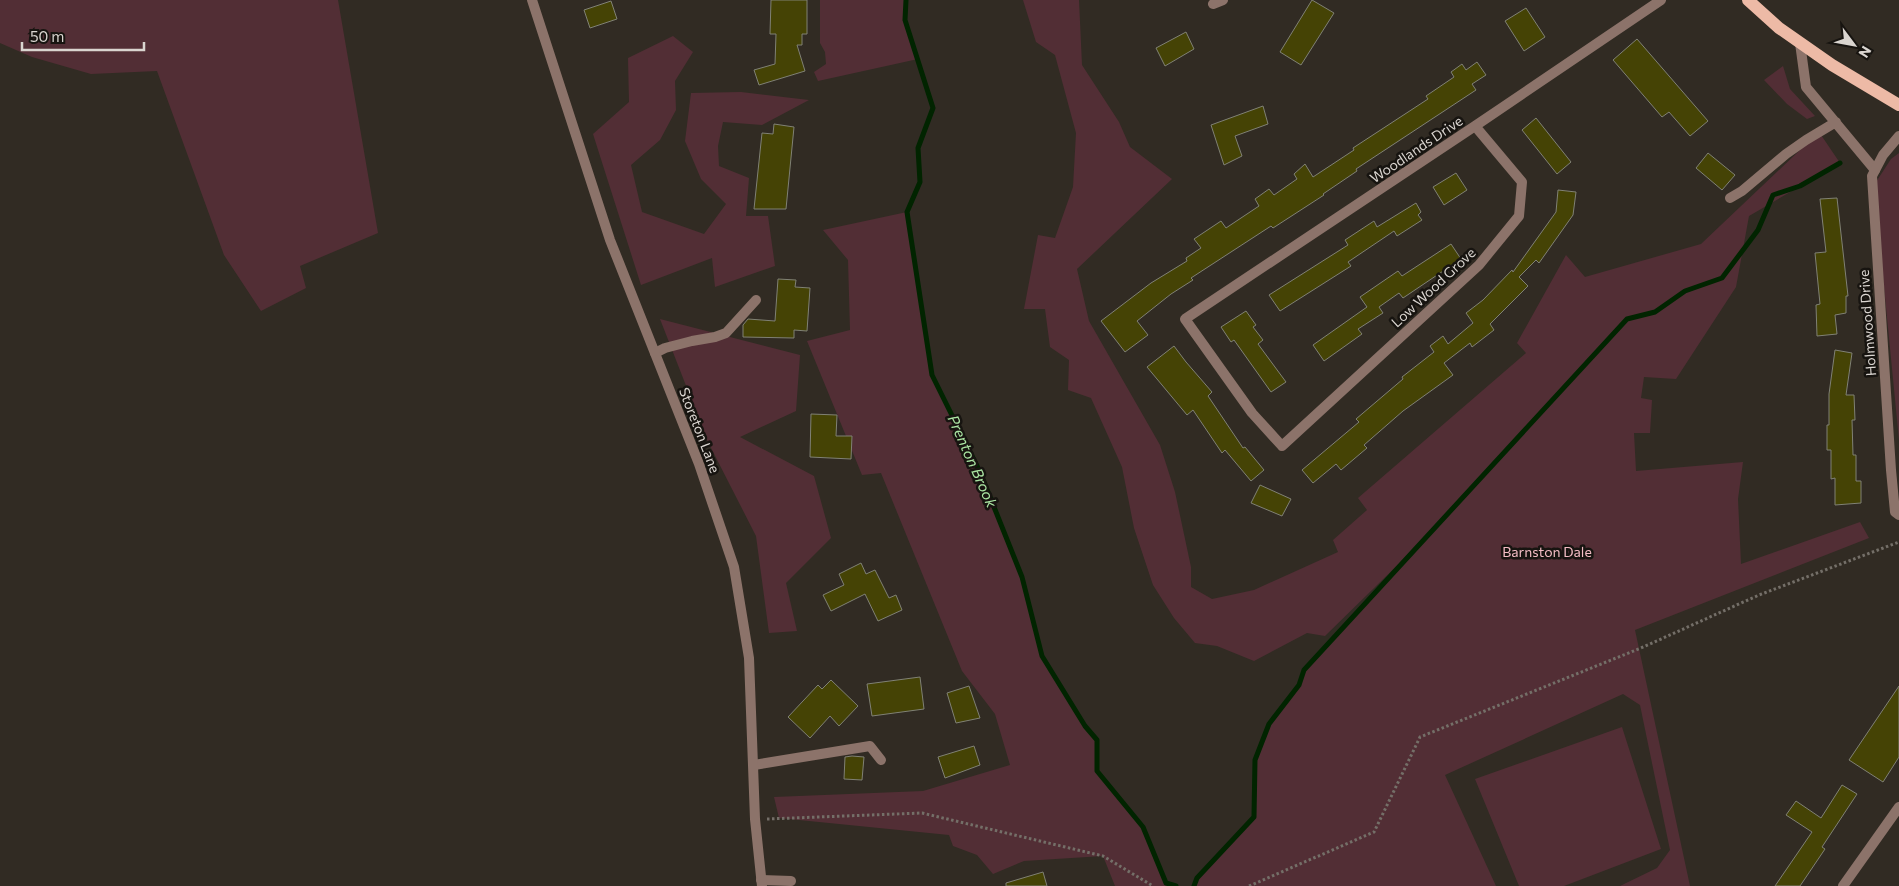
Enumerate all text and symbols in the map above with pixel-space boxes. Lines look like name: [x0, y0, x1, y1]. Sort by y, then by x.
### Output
scale bar: [22, 20, 145, 52]
north arrow: [1829, 20, 1879, 70]
text: 50 m: [30, 27, 64, 45]
text: N: [1855, 43, 1875, 61]
street label: Woodlands Drive: [1366, 112, 1466, 186]
street label: Low Wood Grove: [1387, 244, 1479, 330]
street label: Holmwood Drive: [1855, 269, 1879, 377]
street label: Storeton Lane: [676, 385, 724, 475]
water label: Prenton Brook: [945, 412, 1002, 511]
park label: Barnston Dale: [1502, 543, 1592, 560]

